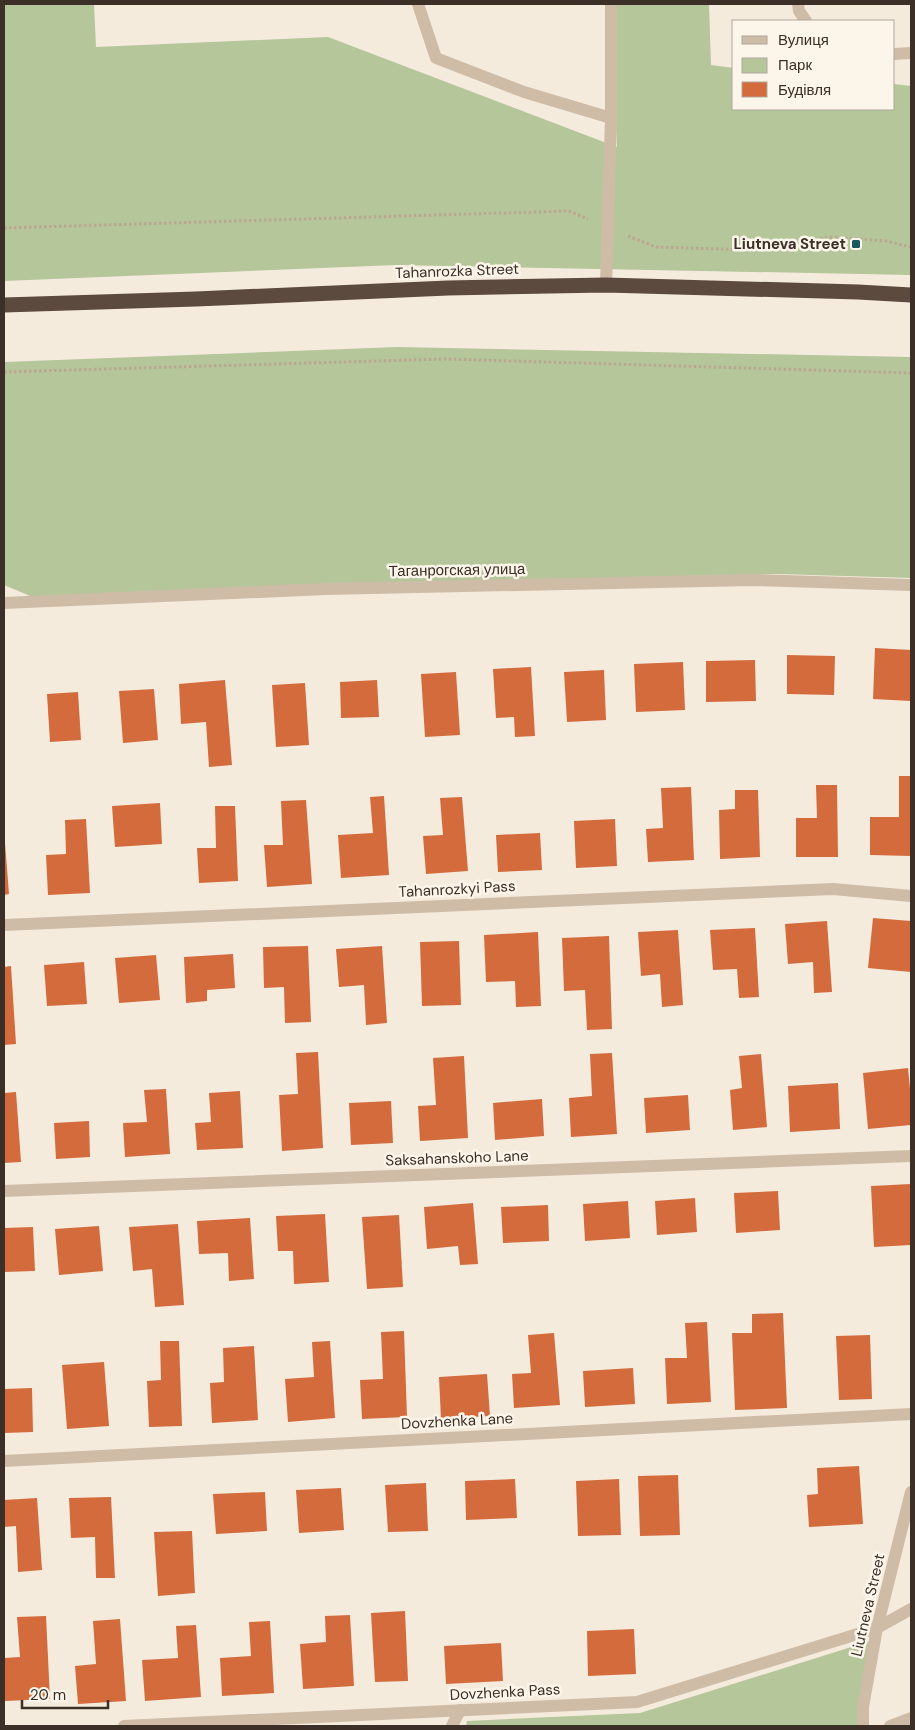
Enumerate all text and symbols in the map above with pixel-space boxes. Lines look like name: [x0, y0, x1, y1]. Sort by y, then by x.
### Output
legend: [732, 20, 895, 110]
text: Вулиця: [778, 30, 829, 50]
text: Парк: [778, 55, 812, 75]
text: Будівля: [778, 80, 831, 100]
place label: Liutneva Street: [733, 234, 846, 254]
marker: Liutneva Street: [850, 238, 862, 250]
street label: Tahanrozka Street: [395, 259, 519, 283]
street label: Таганрогская улица: [389, 559, 526, 581]
street label: Tahanrozkyi Pass: [398, 876, 516, 902]
street label: Saksahanskoho Lane: [385, 1146, 529, 1170]
street label: Dovzhenka Lane: [400, 1408, 514, 1434]
street label: Liutneva Street: [846, 1551, 890, 1658]
scale bar: [22, 1678, 109, 1710]
street label: Dovzhenka Pass: [449, 1679, 561, 1705]
text: 20 m: [30, 1685, 66, 1705]

